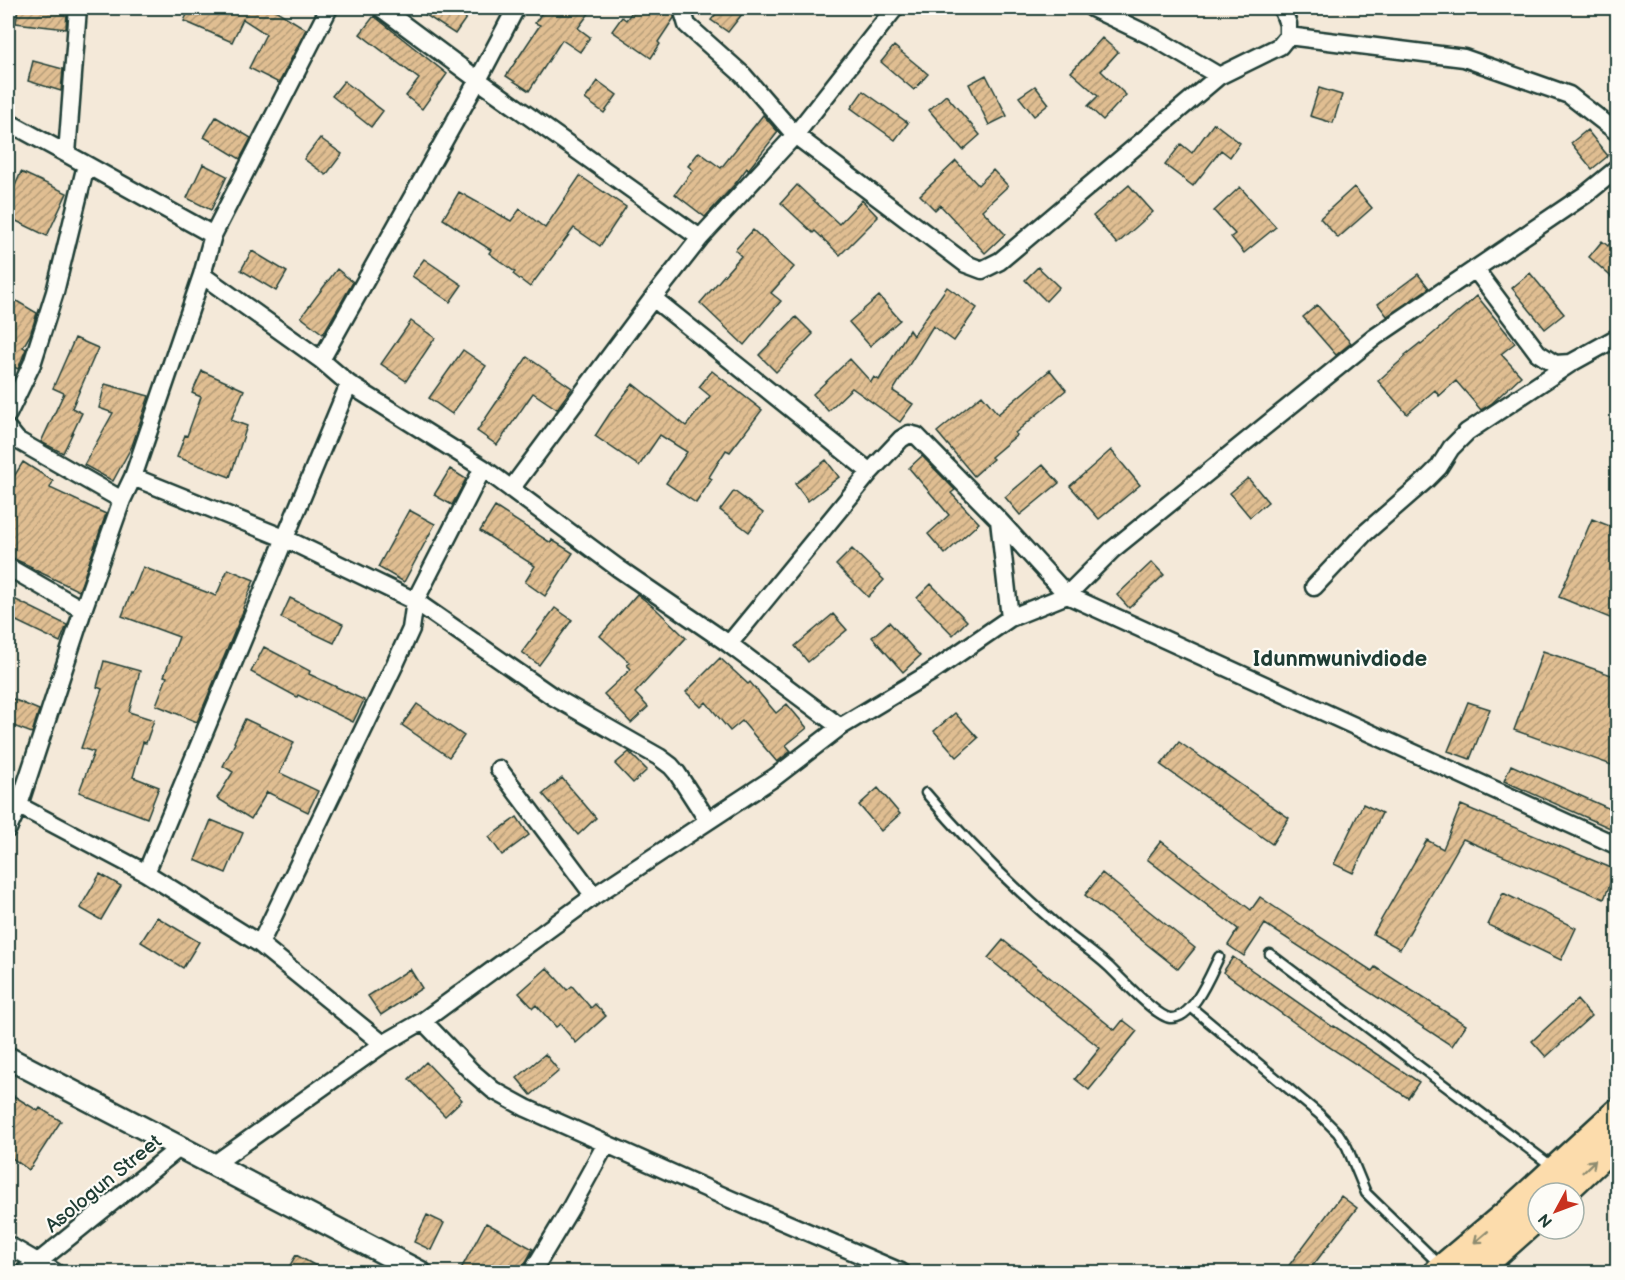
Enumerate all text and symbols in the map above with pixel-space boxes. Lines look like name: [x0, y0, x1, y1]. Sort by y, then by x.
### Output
district label: Idunmwunivdiode: [1253, 646, 1427, 673]
street label: Asologun Street: [41, 1130, 166, 1238]
one-way arrow: [1582, 1159, 1597, 1173]
north arrow: [1526, 1181, 1586, 1241]
text: N: [1535, 1209, 1557, 1231]
one-way arrow: [1473, 1230, 1489, 1243]

